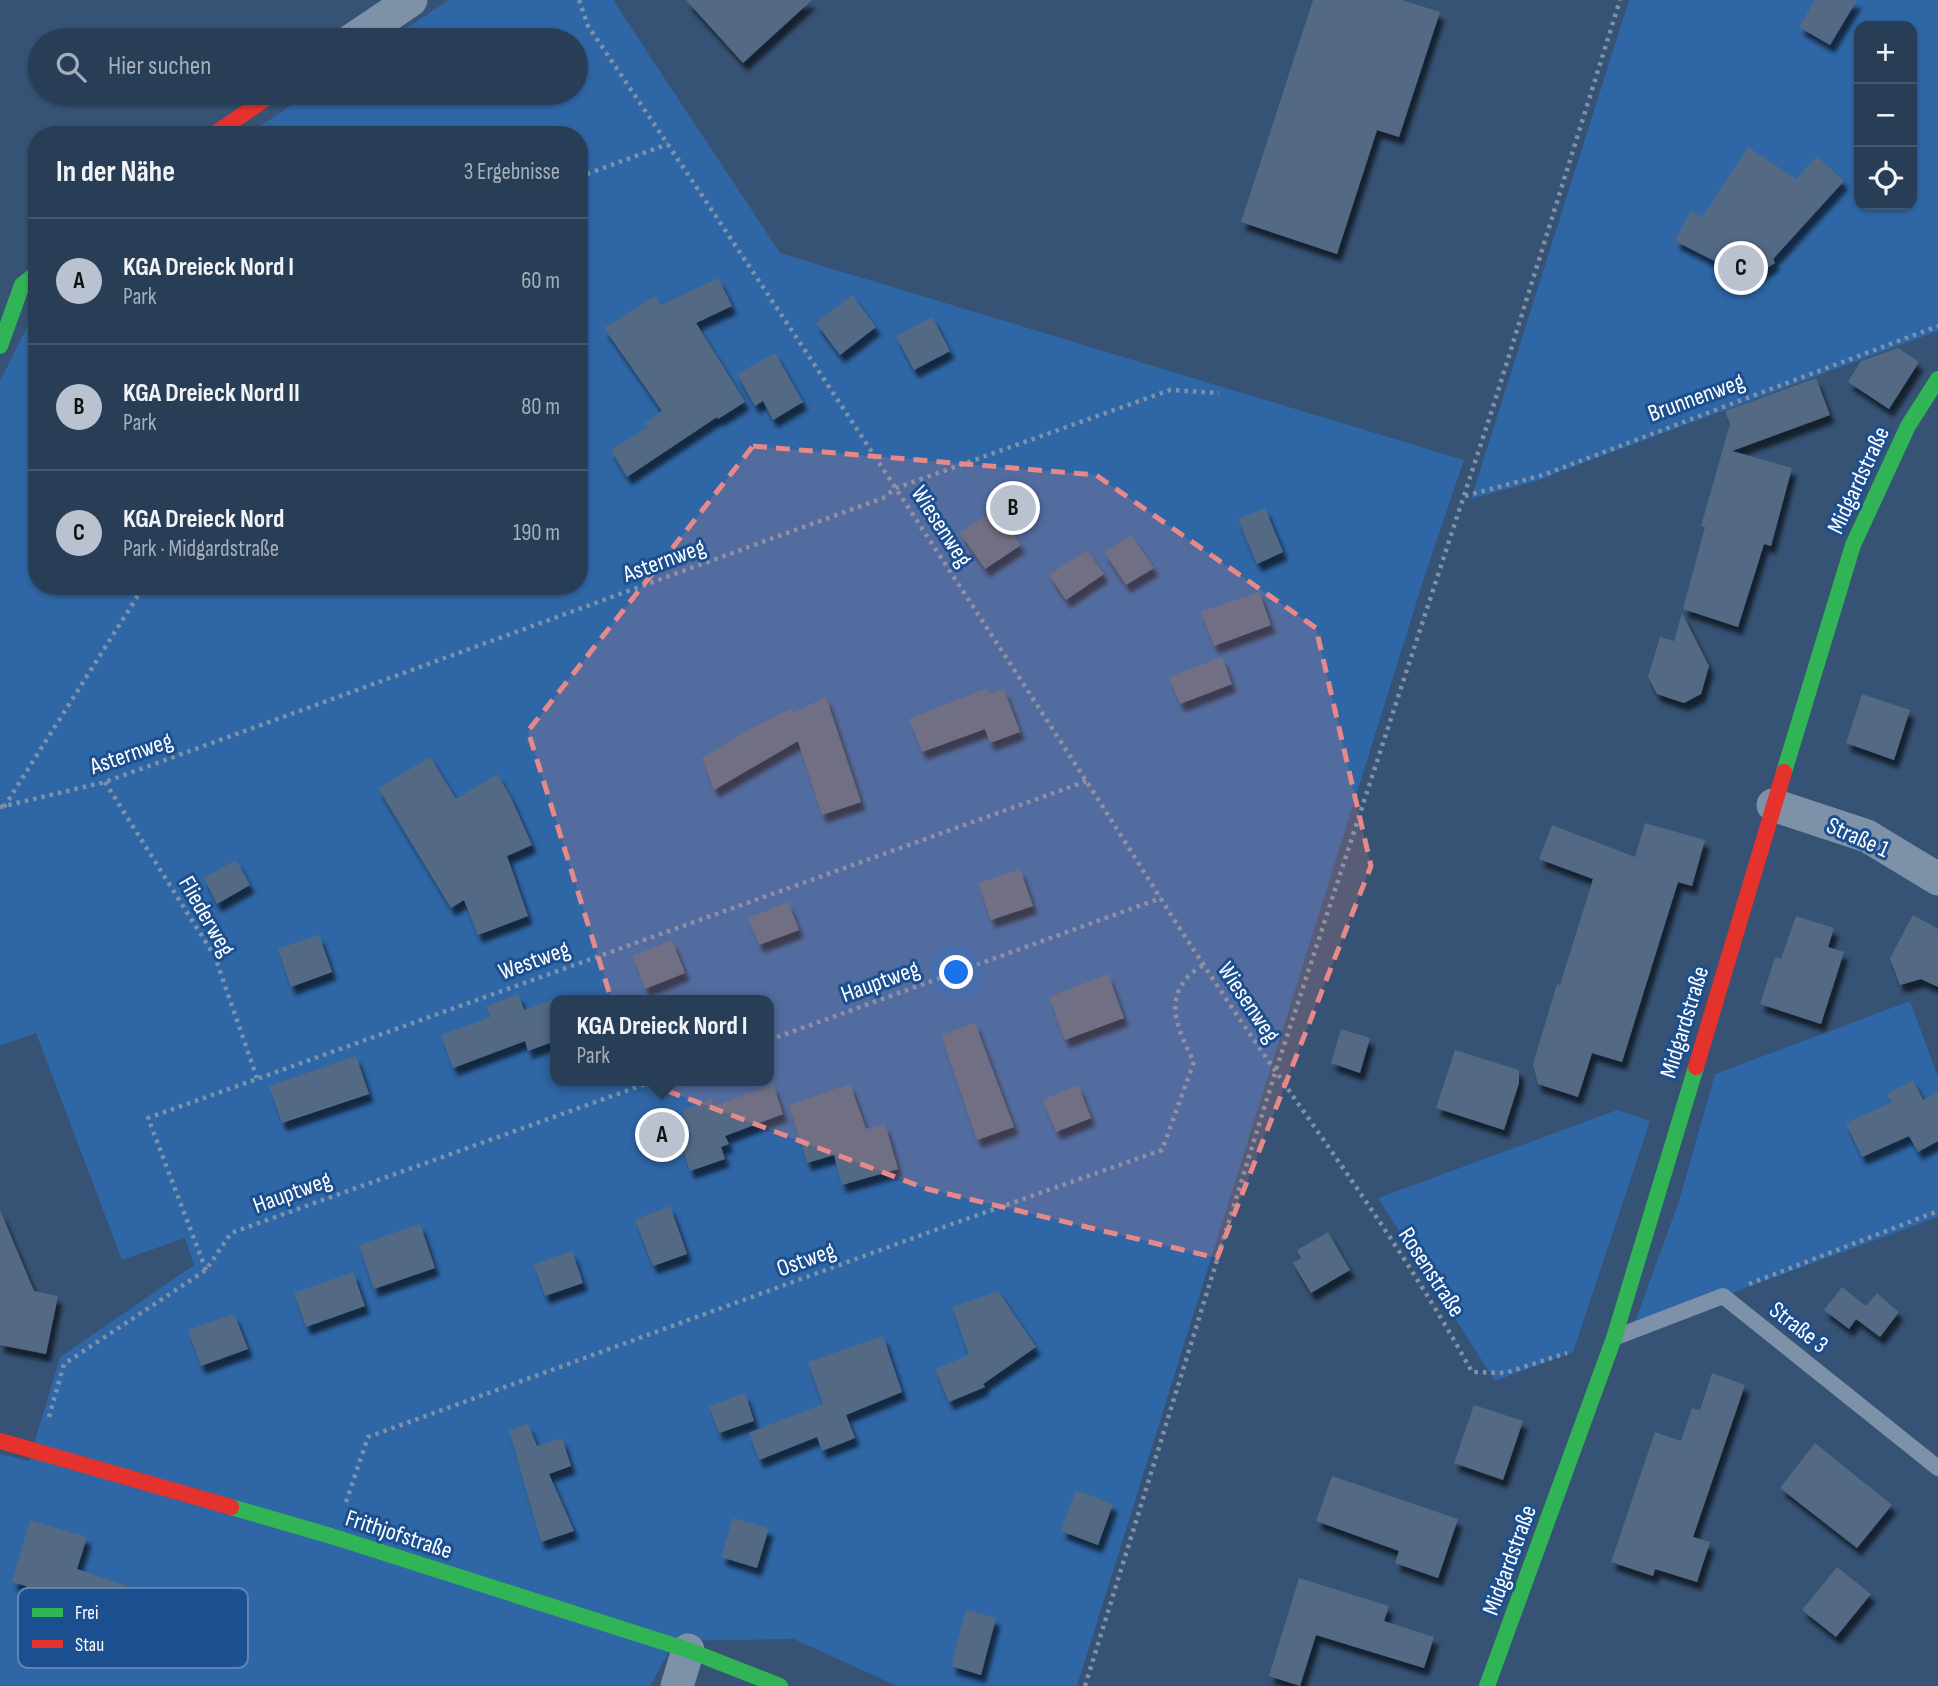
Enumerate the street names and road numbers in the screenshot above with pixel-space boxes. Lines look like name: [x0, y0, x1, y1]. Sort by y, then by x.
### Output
street label: Brunnenweg: [1644, 367, 1748, 428]
street label: Midgardstraße: [1821, 422, 1896, 539]
street label: Wiesenweg: [905, 480, 978, 572]
street label: Asternweg: [618, 532, 709, 589]
street label: Asternweg: [85, 726, 176, 781]
street label: Straße 1: [1822, 811, 1894, 864]
street label: Fliederweg: [172, 871, 241, 961]
street label: Westweg: [495, 934, 574, 987]
street label: Hauptweg: [837, 954, 923, 1009]
street label: Wiesenweg: [1211, 957, 1286, 1048]
street label: Midgardstraße: [1654, 963, 1715, 1081]
street label: Hauptweg: [249, 1165, 335, 1220]
street label: Rosenstraße: [1392, 1222, 1471, 1322]
street label: Ostweg: [773, 1236, 840, 1283]
street label: Straße 3: [1763, 1295, 1834, 1359]
street label: Midgardstraße: [1476, 1501, 1543, 1619]
street label: Frithjofstraße: [342, 1504, 456, 1565]

